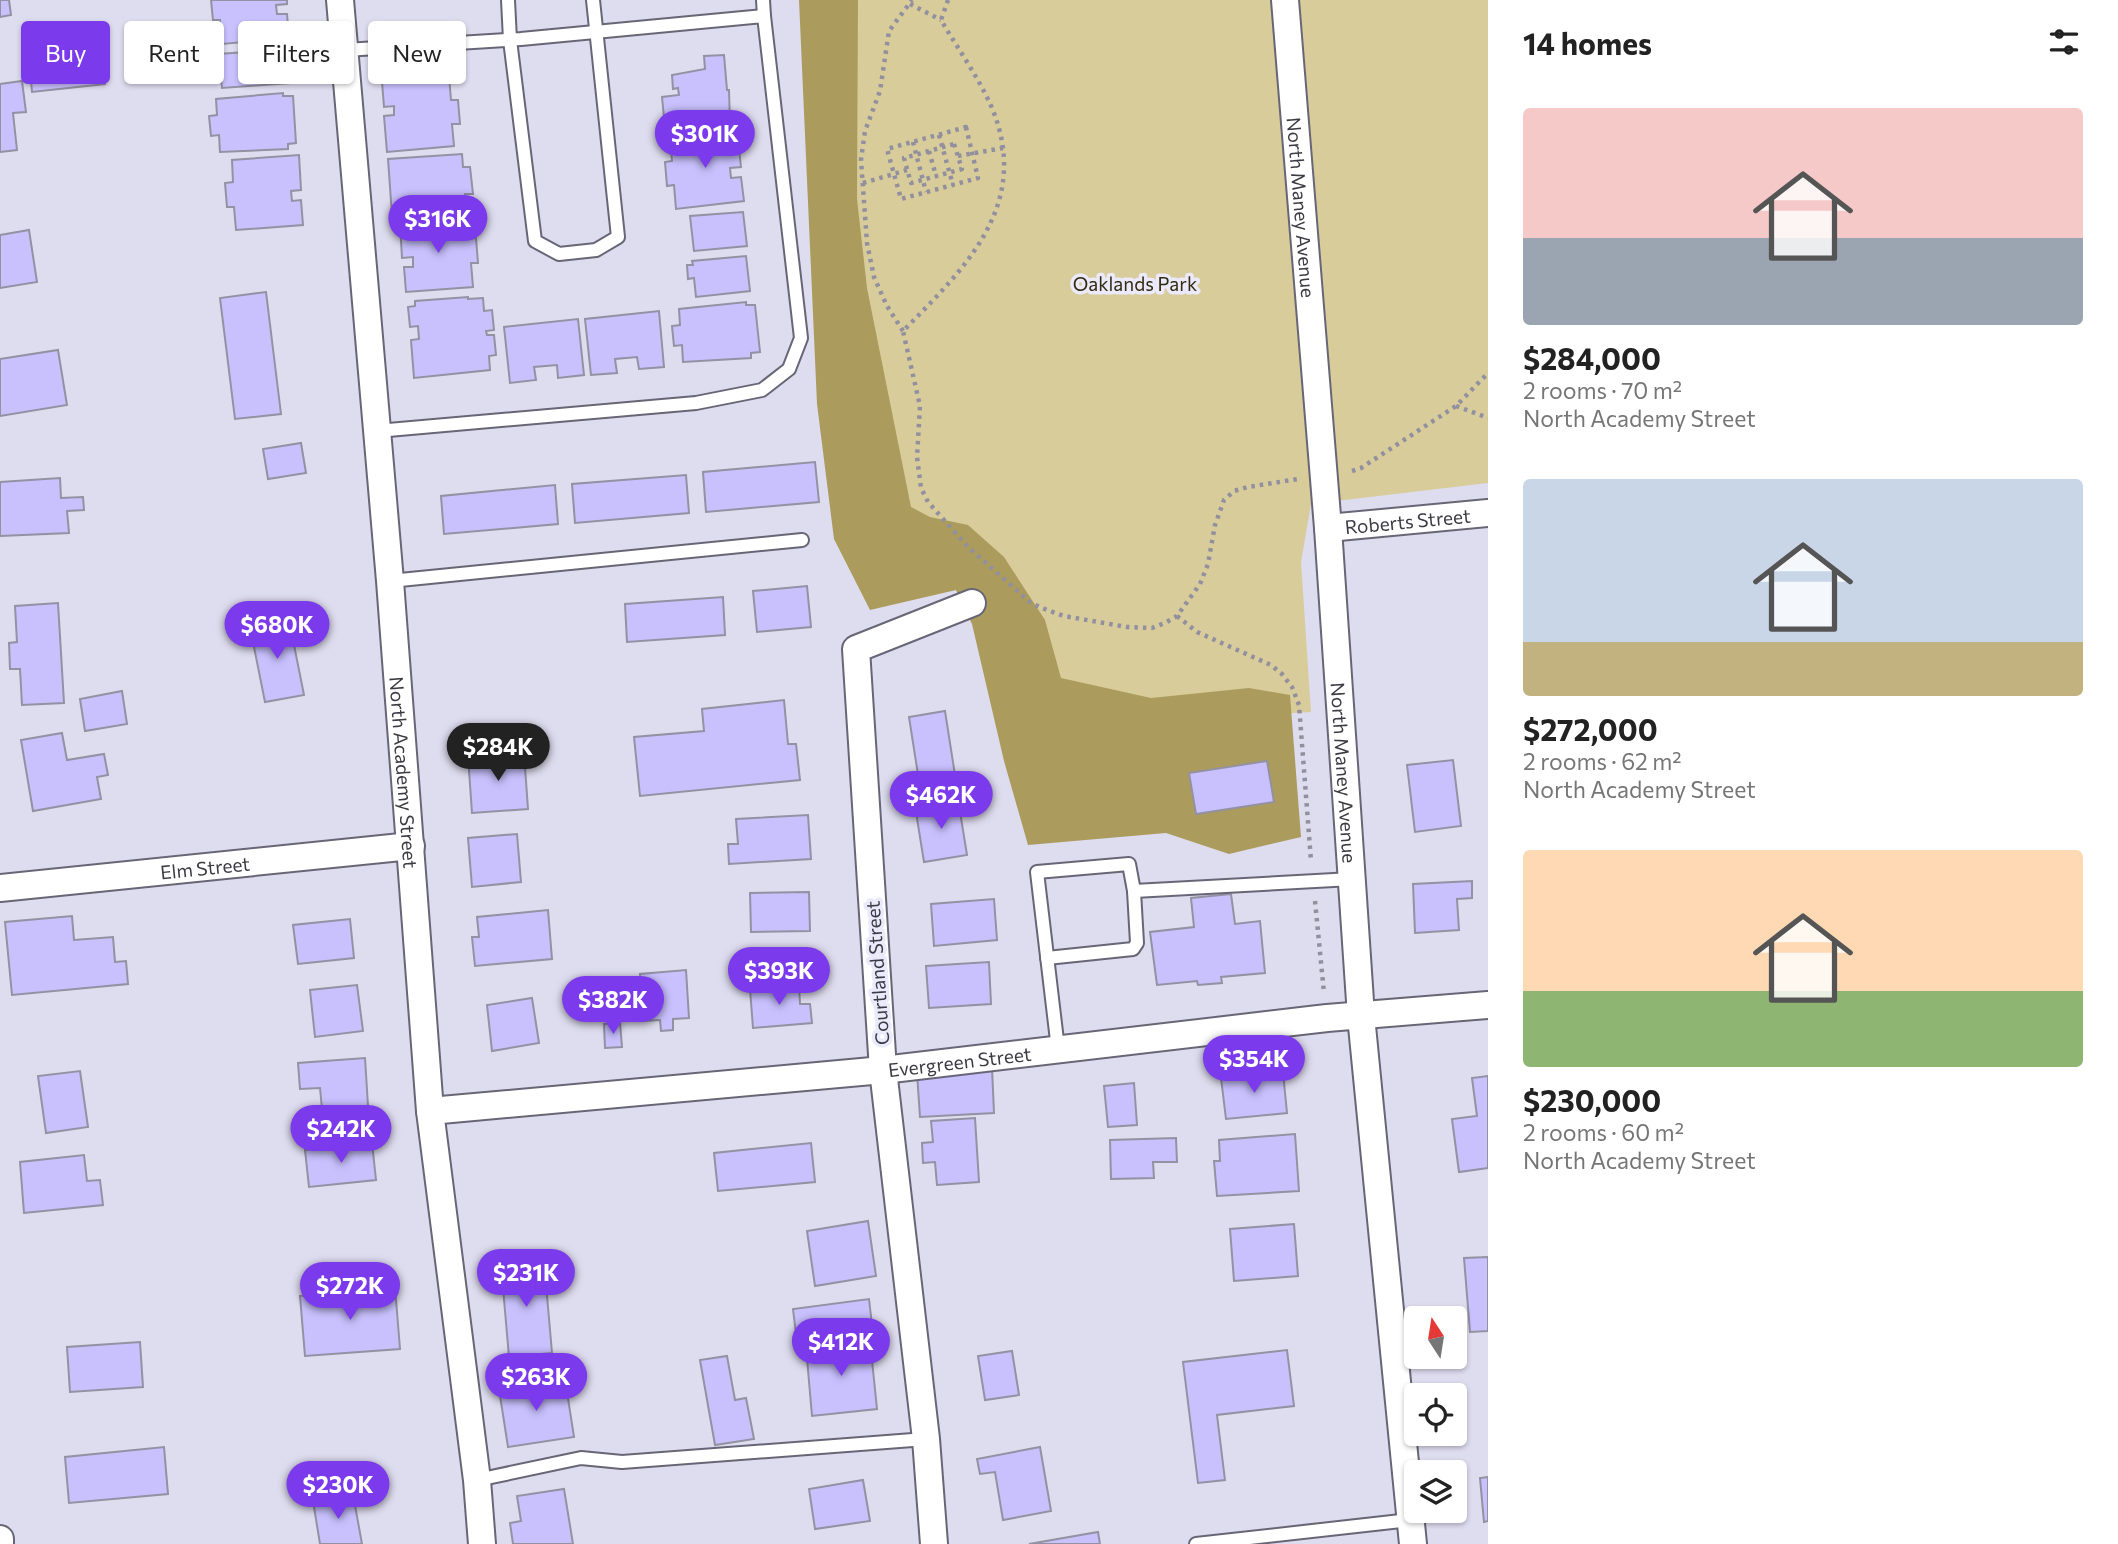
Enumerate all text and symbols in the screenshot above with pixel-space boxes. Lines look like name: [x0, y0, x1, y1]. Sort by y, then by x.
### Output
chip: Buy: [21, 21, 110, 84]
chip: Rent: [124, 21, 224, 84]
chip: Filters: [238, 21, 354, 84]
chip: New: [368, 21, 466, 84]
icon: filters: [2045, 23, 2083, 61]
text: 14 homes: [1523, 24, 1652, 61]
pin: $301K: [656, 110, 754, 170]
street label: North Maney Avenue: [1283, 116, 1321, 299]
text: $301K: [671, 119, 739, 147]
icon: home: [1740, 153, 1866, 279]
pin: $316K: [389, 196, 487, 255]
text: $316K: [404, 204, 472, 232]
park label: Oaklands Park: [1073, 272, 1197, 295]
text: $284,000: [1523, 339, 1661, 376]
text: 2 rooms · 70 m²: [1523, 376, 1682, 404]
text: North Academy Street: [1523, 404, 1756, 432]
street label: Roberts Street: [1344, 503, 1472, 538]
icon: home: [1740, 524, 1866, 650]
pin: $680K: [228, 602, 326, 661]
text: $680K: [241, 610, 313, 638]
street label: North Academy Street: [386, 676, 423, 869]
street label: North Maney Avenue: [1327, 682, 1362, 864]
text: $272,000: [1523, 710, 1658, 747]
pin: $284K: [449, 724, 547, 783]
text: $284K: [463, 732, 533, 760]
text: 2 rooms · 62 m²: [1523, 747, 1682, 775]
pin: $462K: [892, 772, 990, 831]
text: North Academy Street: [1523, 775, 1756, 803]
text: $462K: [906, 780, 976, 808]
street label: Elm Street: [159, 851, 251, 883]
icon: home: [1740, 895, 1866, 1021]
street label: Courtland Street: [860, 900, 894, 1046]
pin: $393K: [730, 948, 828, 1007]
text: $393K: [744, 956, 814, 984]
pin: $382K: [564, 976, 662, 1036]
text: $382K: [578, 985, 648, 1013]
pin: $354K: [1205, 1036, 1303, 1095]
street label: Evergreen Street: [887, 1041, 1033, 1081]
text: $354K: [1219, 1044, 1289, 1072]
text: $230,000: [1523, 1081, 1661, 1118]
pin: $242K: [292, 1106, 390, 1165]
text: $242K: [306, 1114, 376, 1142]
text: 2 rooms · 60 m²: [1523, 1118, 1684, 1146]
text: North Academy Street: [1523, 1146, 1756, 1174]
pin: $231K: [477, 1250, 575, 1309]
text: $231K: [493, 1258, 559, 1286]
pin: $272K: [301, 1262, 399, 1322]
text: $272K: [316, 1271, 384, 1299]
north arrow: [1404, 1306, 1466, 1368]
map controls: [1404, 1306, 1467, 1523]
pin: $412K: [792, 1318, 890, 1378]
text: $412K: [808, 1327, 874, 1355]
pin: $263K: [487, 1354, 585, 1413]
text: $263K: [501, 1362, 571, 1390]
button: locate: [1404, 1383, 1467, 1446]
button: layers: [1404, 1460, 1467, 1523]
pin: $230K: [289, 1462, 387, 1521]
text: $230K: [302, 1470, 374, 1498]

